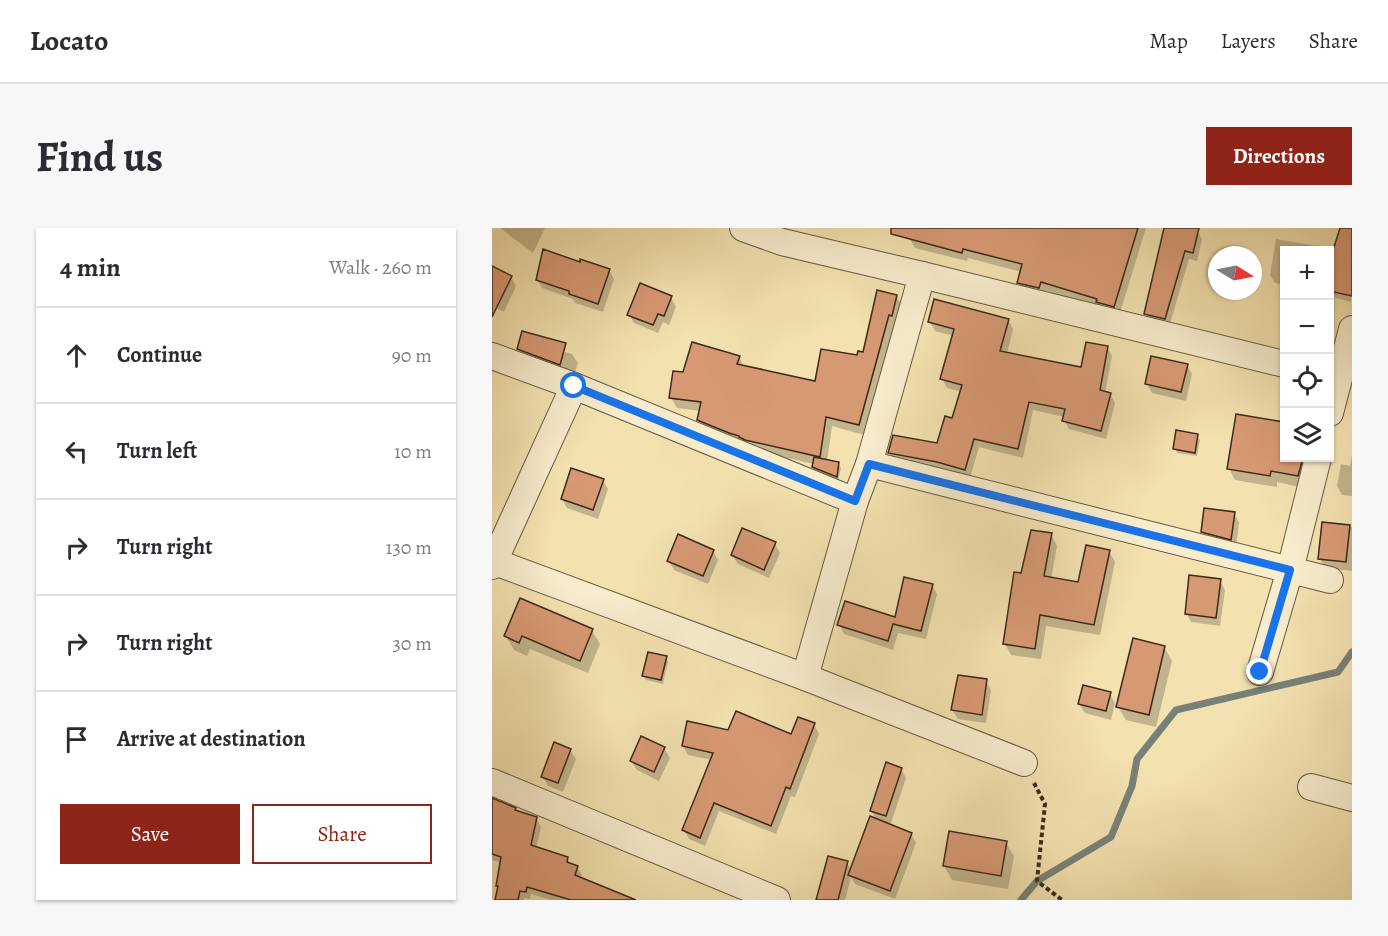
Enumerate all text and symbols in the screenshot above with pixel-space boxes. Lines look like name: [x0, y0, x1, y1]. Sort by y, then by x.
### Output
text: Locato: [30, 22, 108, 60]
text: Map: [1149, 27, 1188, 55]
text: Layers: [1221, 27, 1276, 55]
text: Share: [1309, 27, 1358, 55]
button: Directions: [1206, 127, 1352, 185]
text: Find us: [36, 128, 163, 185]
north arrow: [1208, 246, 1262, 300]
map controls: [1280, 246, 1334, 462]
button: +: [1280, 246, 1334, 300]
text: 4 min: [60, 250, 121, 285]
text: Walk · 260 m: [329, 254, 432, 281]
button: −: [1280, 300, 1334, 354]
icon: ahead: [60, 339, 93, 372]
text: Continue: [117, 340, 202, 370]
text: 90 m: [392, 342, 432, 369]
button: locate: [1280, 354, 1334, 408]
route start: [560, 372, 586, 398]
button: layers: [1280, 408, 1334, 462]
icon: left: [60, 435, 93, 468]
text: Turn left: [117, 436, 197, 466]
text: 10 m: [394, 438, 432, 465]
icon: right: [60, 531, 93, 564]
text: Turn right: [117, 532, 213, 562]
text: 130 m: [386, 534, 432, 561]
icon: right: [60, 627, 93, 660]
text: Turn right: [117, 628, 213, 658]
text: 30 m: [392, 630, 432, 657]
route end: [1246, 658, 1272, 684]
icon: arrive: [60, 723, 93, 756]
text: Arrive at destination: [117, 724, 306, 754]
button: Save: [60, 804, 240, 864]
button: Share: [252, 804, 432, 864]

